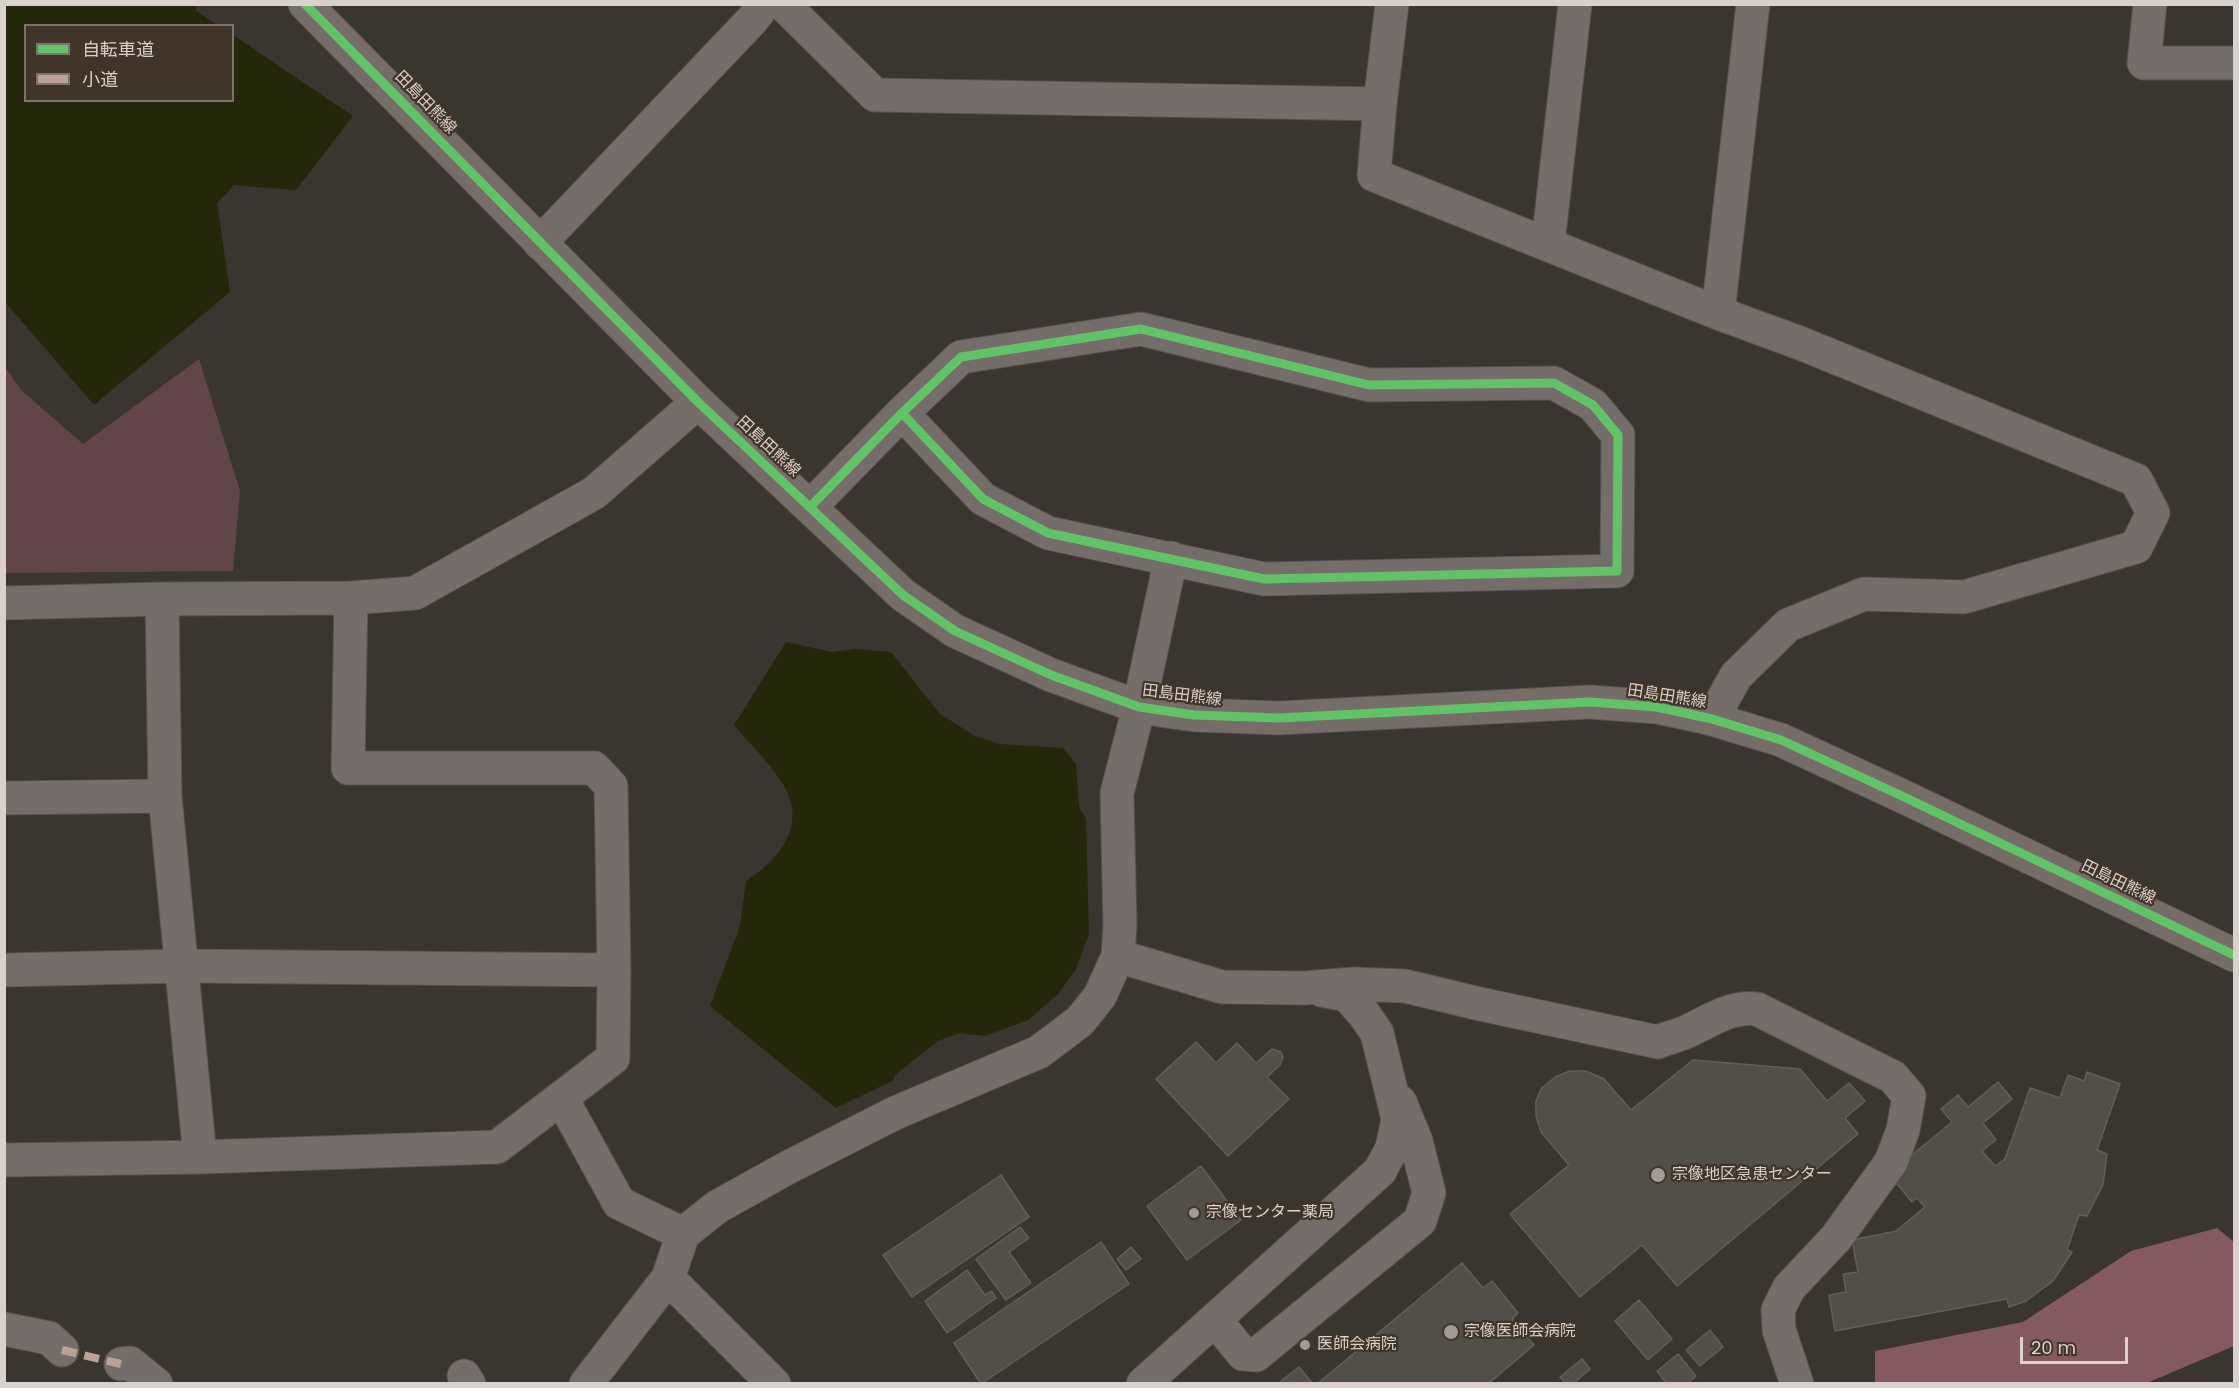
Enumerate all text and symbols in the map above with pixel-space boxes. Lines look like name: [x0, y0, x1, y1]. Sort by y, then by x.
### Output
legend: [24, 24, 234, 102]
text: 自転車道: [82, 37, 154, 62]
text: 小道: [82, 67, 118, 92]
street label: 田島田熊線: [390, 68, 460, 138]
street label: 田島田熊線: [732, 413, 804, 481]
street label: 田島田熊線: [1626, 681, 1708, 713]
street label: 田島田熊線: [1141, 682, 1223, 710]
street label: 田島田熊線: [2078, 857, 2158, 909]
place label: 宗像地区急患センター: [1672, 1165, 1832, 1185]
marker: 宗像地区急患センター: [1649, 1166, 1667, 1184]
place label: 宗像センター薬局: [1206, 1203, 1334, 1223]
marker: 宗像センター薬局: [1187, 1206, 1201, 1220]
place label: 宗像医師会病院: [1464, 1322, 1576, 1342]
marker: 宗像医師会病院: [1442, 1323, 1460, 1341]
scale bar: [2023, 1325, 2131, 1363]
place label: 医師会病院: [1317, 1335, 1397, 1355]
text: 20 m: [2031, 1335, 2076, 1360]
marker: 医師会病院: [1298, 1338, 1312, 1352]

